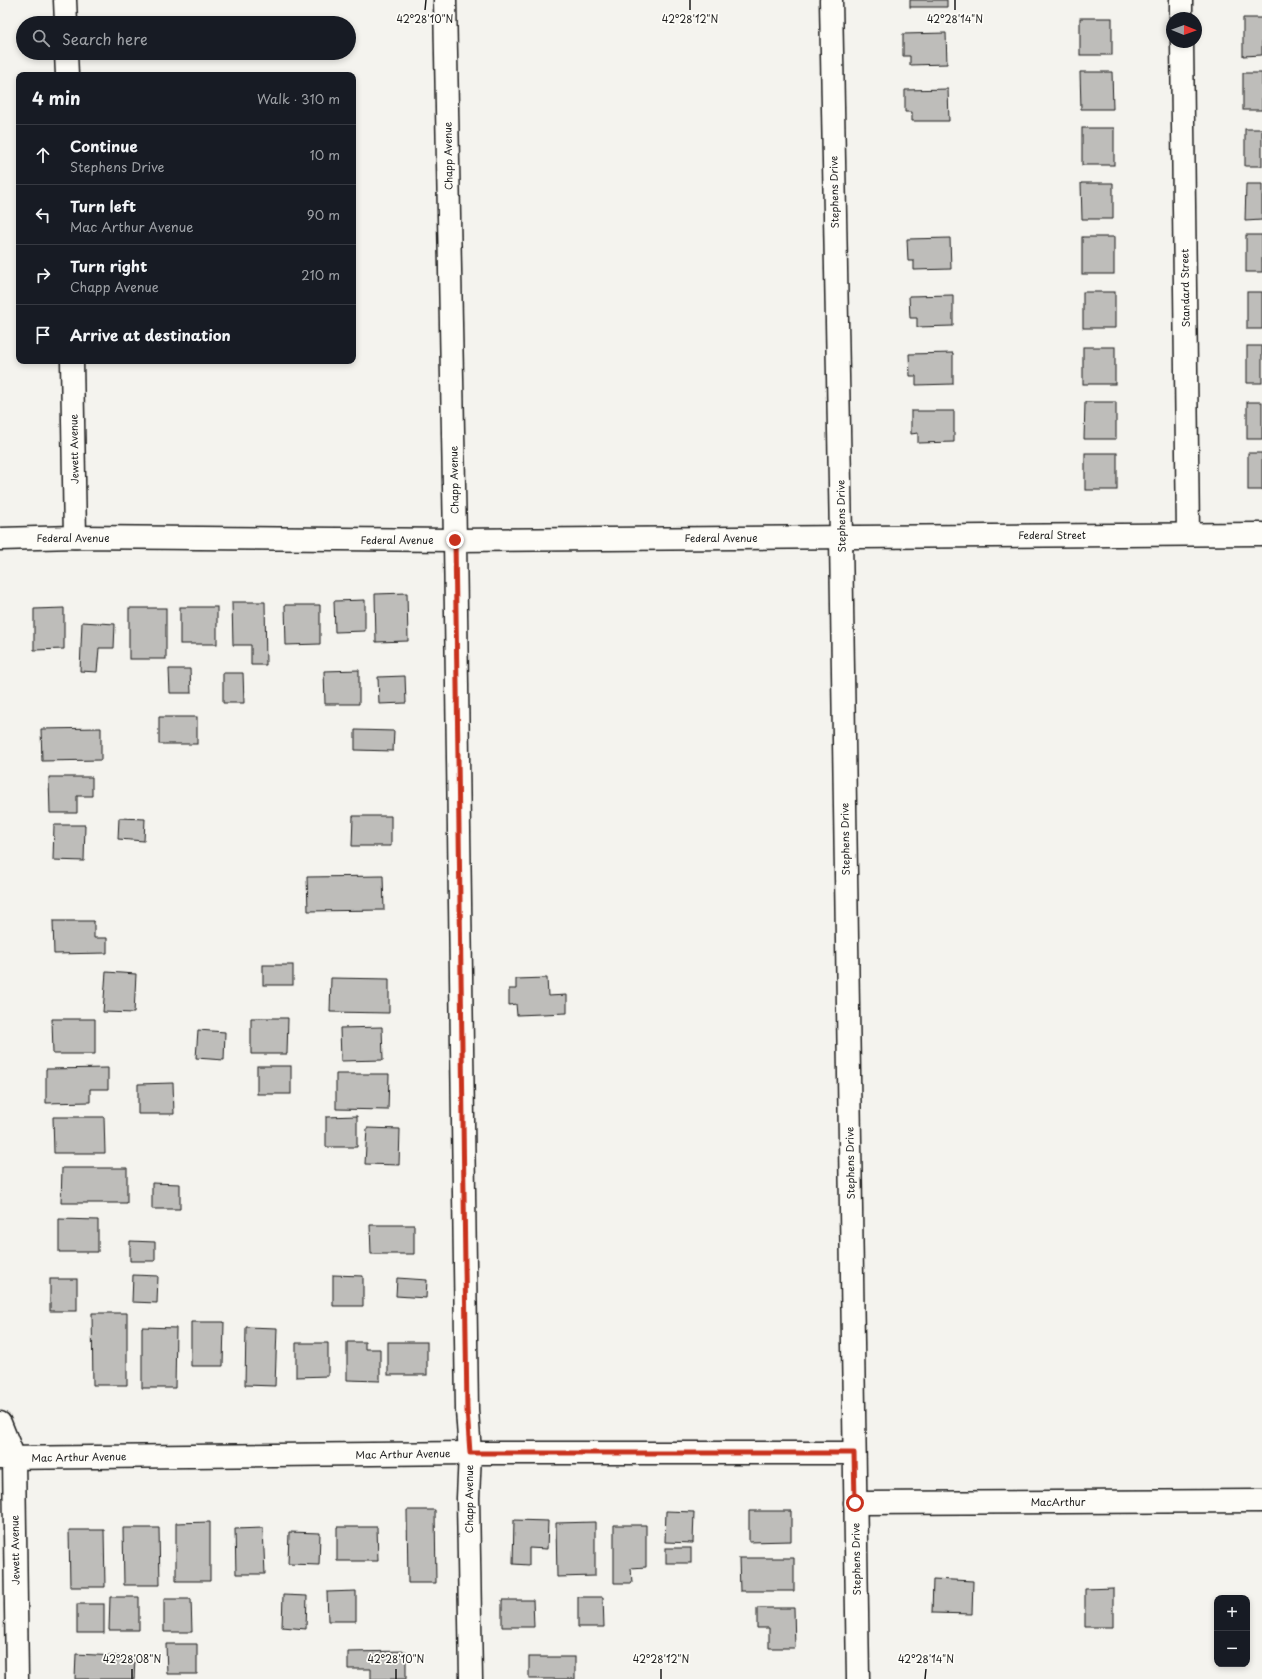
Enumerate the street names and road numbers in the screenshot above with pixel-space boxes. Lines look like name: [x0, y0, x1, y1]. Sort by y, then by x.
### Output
street label: Chapp Avenue: [439, 121, 456, 190]
street label: Stephens Drive: [825, 156, 842, 228]
street label: Standard Street: [1176, 249, 1193, 327]
street label: Jewett Avenue: [65, 413, 82, 484]
street label: Chapp Avenue: [445, 445, 462, 514]
street label: Stephens Drive: [832, 480, 849, 552]
street label: Federal Street: [1018, 527, 1086, 542]
street label: Federal Avenue: [37, 530, 109, 545]
street label: Federal Avenue: [685, 530, 757, 545]
street label: Federal Avenue: [361, 532, 433, 547]
street label: Stephens Drive: [836, 803, 853, 875]
street label: Stephens Drive: [841, 1127, 858, 1199]
street label: Mac Arthur Avenue: [355, 1445, 451, 1462]
street label: Mac Arthur Avenue: [31, 1448, 127, 1465]
street label: Chapp Avenue: [461, 1464, 476, 1533]
street label: MacArthur: [1031, 1494, 1086, 1509]
street label: Jewett Avenue: [6, 1514, 23, 1585]
street label: Stephens Drive: [847, 1523, 864, 1595]

